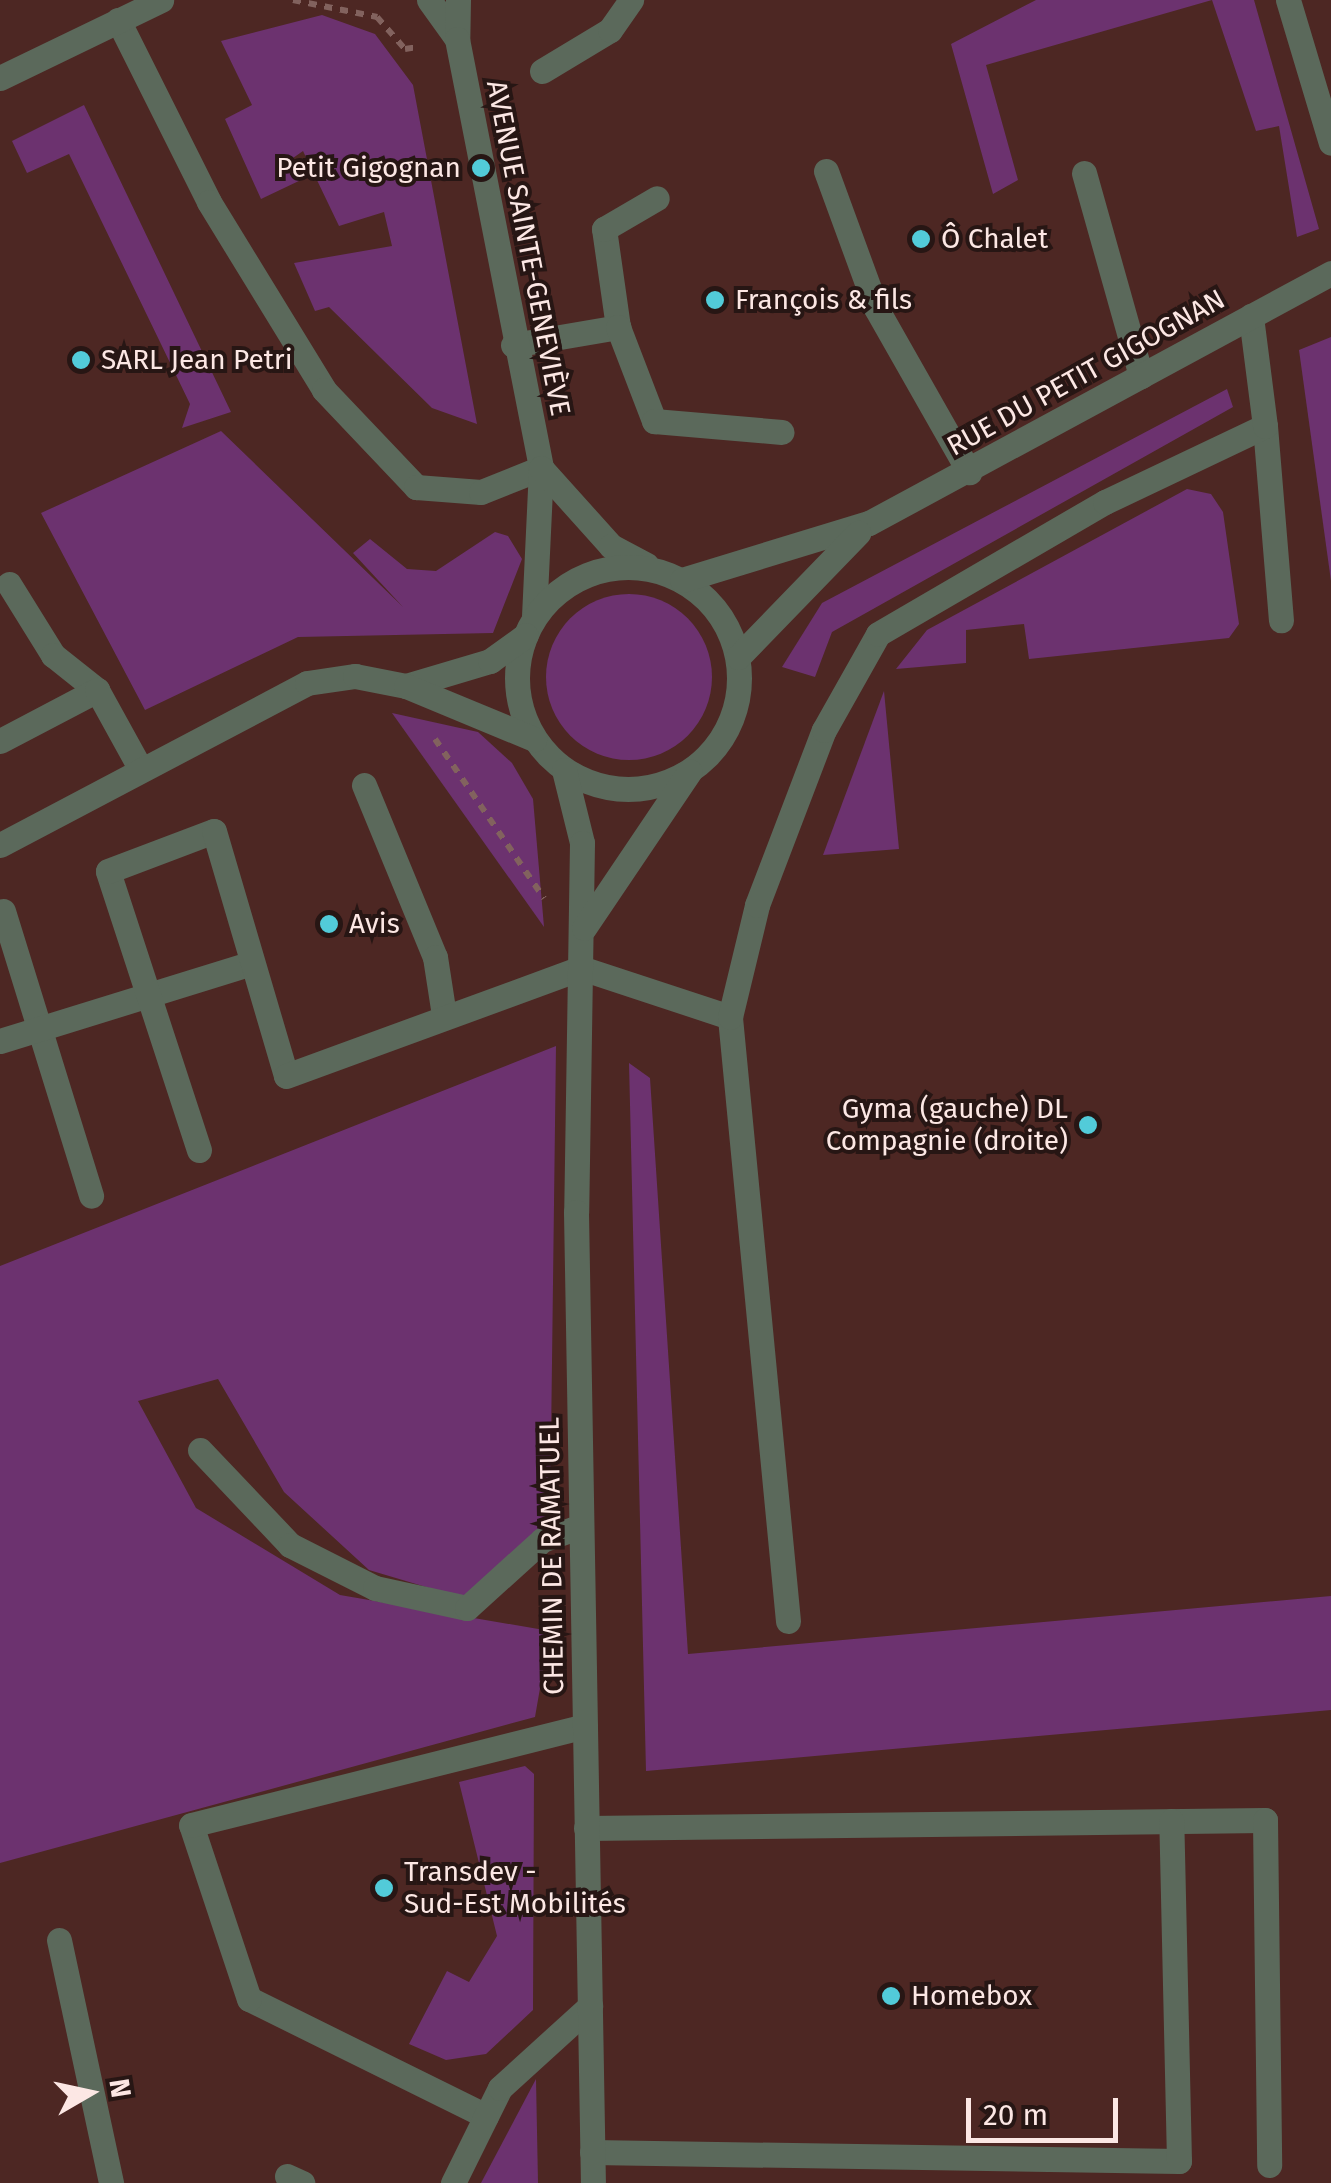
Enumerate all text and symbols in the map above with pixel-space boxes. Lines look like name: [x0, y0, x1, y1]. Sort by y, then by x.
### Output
street label: AVENUE SAINTE-GENEVIÈVE: [479, 77, 577, 419]
place label: Petit Gigognan: [276, 151, 461, 185]
marker: Petit Gigognan: [470, 157, 492, 179]
place label: Ô Chalet: [941, 222, 1048, 256]
marker: Ô Chalet: [910, 228, 932, 250]
place label: François & fils: [735, 283, 912, 317]
street label: RUE DU PETIT GIGOGNAN: [941, 283, 1231, 463]
marker: François & fils: [704, 289, 726, 311]
place label: SARL Jean Petri: [101, 343, 293, 377]
marker: SARL Jean Petri: [70, 349, 92, 371]
place label: Avis: [349, 907, 400, 941]
marker: Avis: [318, 913, 340, 935]
place label: Gyma (gauche) DL Compagnie (droite): [826, 1092, 1068, 1158]
marker: Gyma (gauche) DL Compagnie (droite): [1077, 1114, 1099, 1136]
street label: CHEMIN DE RAMATUEL: [533, 1417, 571, 1695]
place label: Transdev - Sud-Est Mobilités: [404, 1855, 626, 1921]
marker: Transdev - Sud-Est Mobilités: [373, 1877, 395, 1899]
place label: Homebox: [911, 1979, 1032, 2013]
marker: Homebox: [880, 1985, 902, 2007]
north arrow: [40, 2043, 140, 2143]
text: N: [102, 2076, 138, 2100]
scale bar: [971, 2078, 1124, 2140]
text: 20 m: [983, 2097, 1048, 2133]

